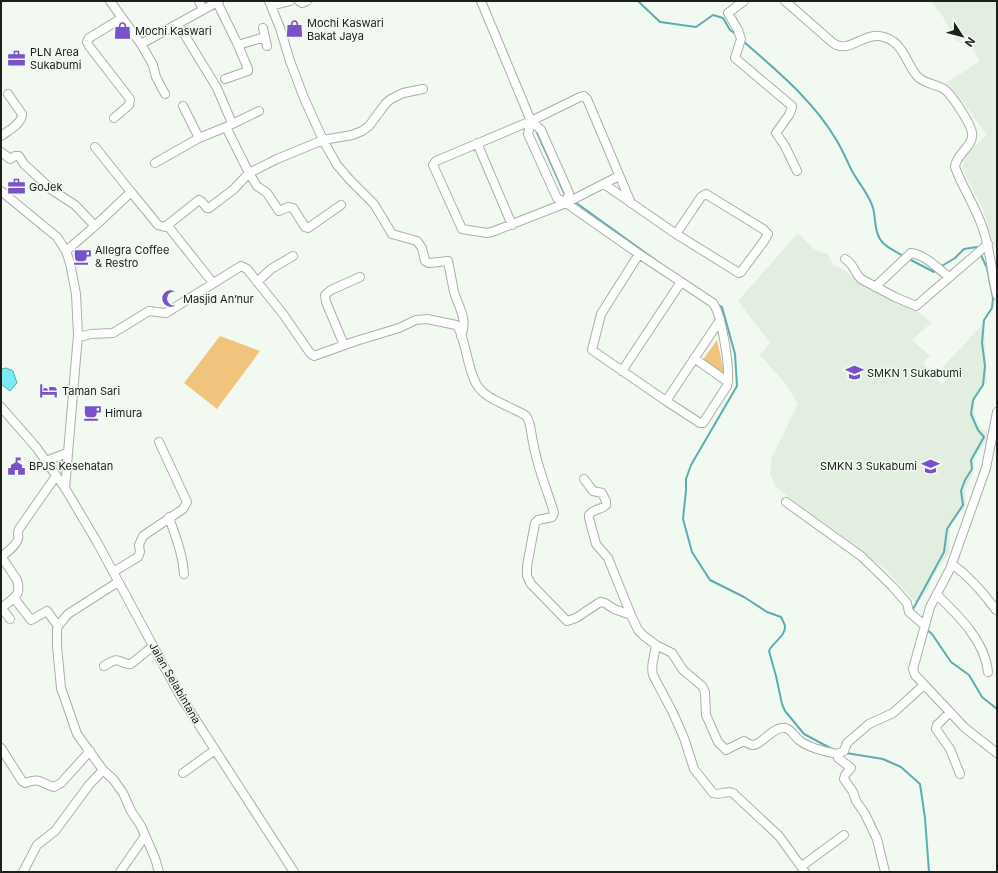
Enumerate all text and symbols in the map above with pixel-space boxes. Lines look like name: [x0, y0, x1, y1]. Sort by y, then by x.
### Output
place label: Mochi Kaswari Bakat Jaya: [307, 16, 384, 43]
north arrow: [942, 16, 982, 56]
shop icon: Mochi Kaswari Bakat Jaya: [284, 19, 304, 39]
shop icon: Mochi Kaswari: [112, 21, 132, 41]
place label: Mochi Kaswari: [135, 24, 212, 38]
text: N: [962, 34, 978, 49]
place label: PLN Area Sukabumi: [30, 45, 81, 72]
office icon: PLN Area Sukabumi: [7, 48, 27, 68]
office icon: GoJek: [6, 177, 26, 197]
place label: GoJek: [29, 180, 63, 194]
place label: Allegra Coffee & Restro: [95, 243, 169, 270]
cafe icon: Allegra Coffee & Restro: [72, 246, 92, 266]
mosque icon: Masjid An’nur: [160, 289, 180, 309]
place label: Masjid An’nur: [183, 292, 254, 306]
school or university icon: SMKN 1 Sukabumi: [844, 363, 864, 383]
place label: SMKN 1 Sukabumi: [867, 366, 962, 380]
hotel icon: Taman Sari: [39, 381, 59, 401]
place label: Taman Sari: [62, 384, 120, 398]
cafe icon: Himura: [82, 403, 102, 423]
place label: Himura: [105, 406, 142, 420]
public building icon: BPJS Kesehatan: [6, 456, 26, 476]
school or university icon: SMKN 3 Sukabumi: [920, 456, 940, 476]
place label: BPJS Kesehatan: [29, 459, 113, 473]
place label: SMKN 3 Sukabumi: [820, 459, 917, 473]
street label: Jalan Selabintana: [146, 640, 204, 726]

